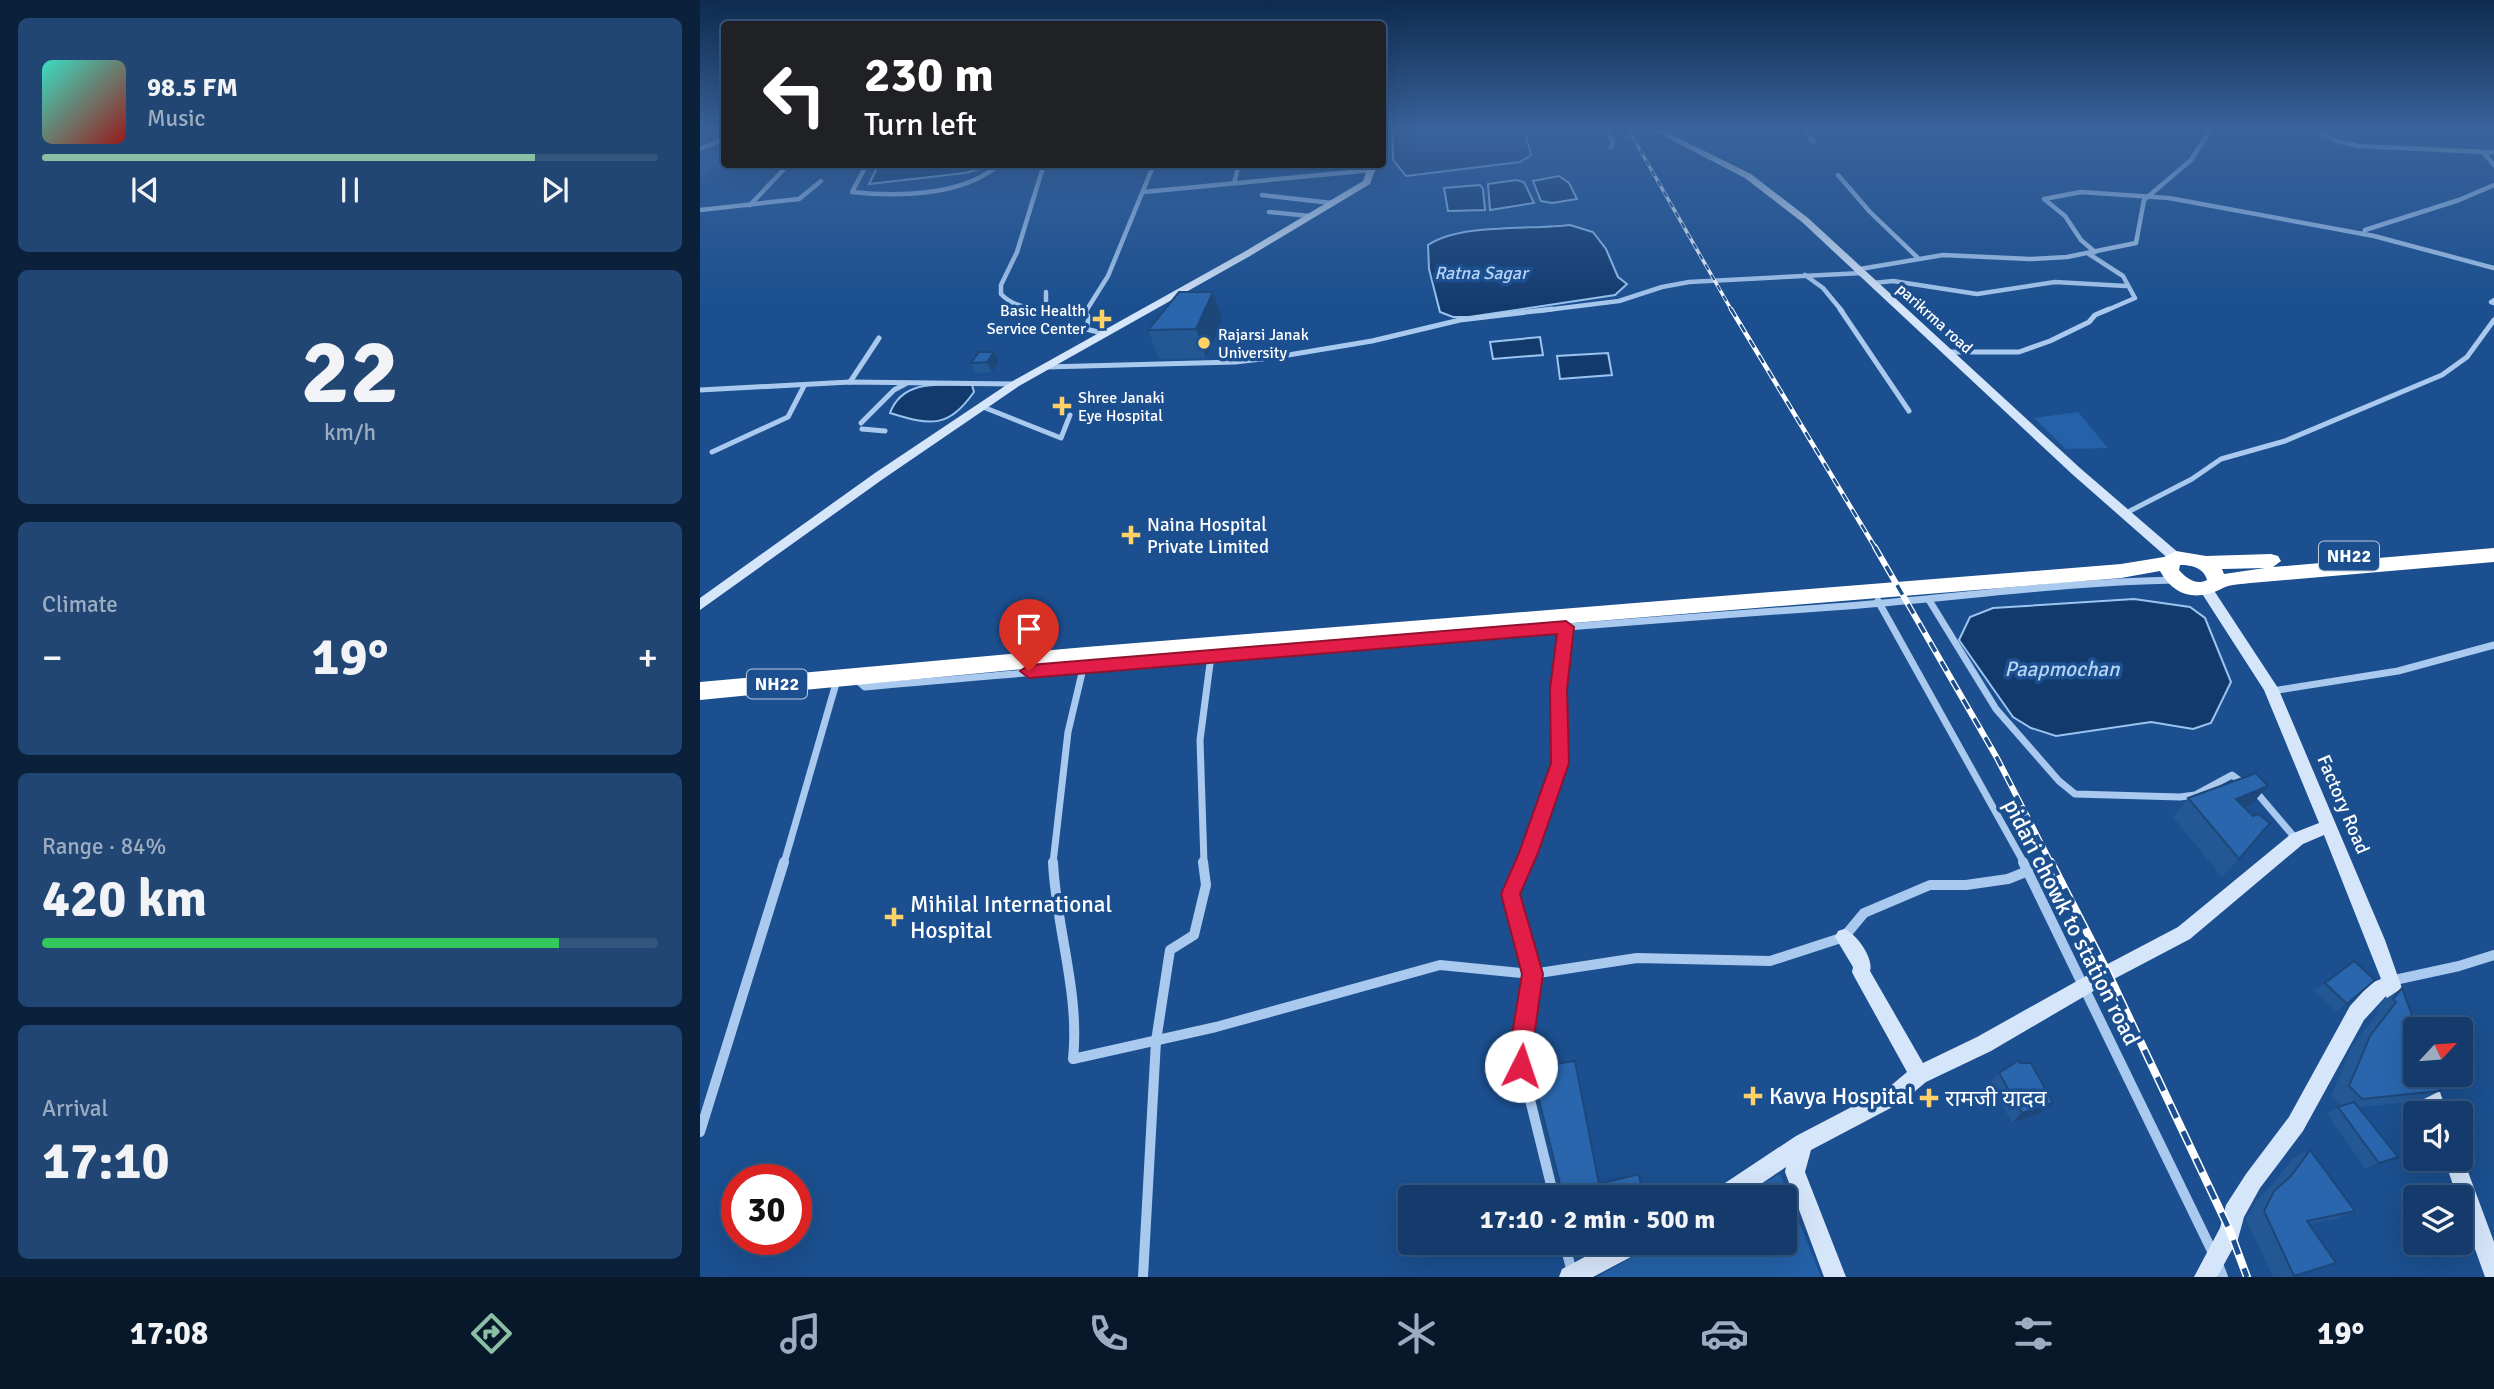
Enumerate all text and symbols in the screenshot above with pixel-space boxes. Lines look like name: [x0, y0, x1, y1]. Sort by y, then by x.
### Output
text: 230 m: [864, 45, 994, 105]
icon: left: [749, 49, 840, 140]
text: 98.5 FM: [147, 72, 238, 104]
text: Music: [147, 104, 205, 133]
text: Turn left: [864, 105, 977, 144]
icon: previous: [126, 171, 164, 209]
icon: pause: [331, 171, 369, 209]
icon: next: [536, 171, 574, 209]
water label: Ratna Sagar: [1434, 262, 1530, 284]
street label: parikrma road: [1892, 279, 1977, 358]
place label: Basic Health Service Center: [987, 301, 1086, 339]
marker: Basic Health Service Center: [1092, 309, 1112, 329]
text: 22: [301, 316, 399, 429]
place label: Rajarsi Janak University: [1218, 325, 1309, 363]
marker: Rajarsi Janak University: [1196, 335, 1212, 351]
place label: Shree Janaki Eye Hospital: [1078, 388, 1165, 426]
marker: Shree Janaki Eye Hospital: [1052, 396, 1072, 416]
text: km/h: [324, 418, 376, 447]
place label: Naina Hospital Private Limited: [1147, 513, 1269, 559]
marker: Naina Hospital Private Limited: [1121, 525, 1141, 545]
road number: NH22: [2319, 542, 2379, 570]
text: Climate: [42, 590, 118, 619]
pin: [999, 599, 1059, 671]
icon: arrive: [1010, 610, 1048, 648]
text: 19°: [312, 625, 388, 689]
text: −: [42, 634, 63, 681]
text: +: [637, 634, 658, 681]
water label: Paapmochan: [2005, 656, 2120, 682]
road number: NH22: [747, 670, 807, 698]
street label: Factory Road: [2311, 751, 2375, 858]
street label: pidari chowk to station road: [1997, 794, 2146, 1050]
text: Range · 84%: [42, 832, 166, 861]
text: 420 km: [42, 867, 207, 931]
place label: Mihilal International Hospital: [910, 890, 1113, 945]
marker: Mihilal International Hospital: [884, 907, 904, 927]
north arrow: [2403, 1017, 2473, 1087]
map controls: [2403, 1017, 2473, 1255]
position arrow: [1484, 1029, 1558, 1103]
place label: Kavya Hospital: [1769, 1082, 1914, 1111]
place label: रामजी यादव: [1945, 1084, 2048, 1113]
marker: Kavya Hospital: [1743, 1086, 1763, 1106]
marker: रामजी यादव: [1919, 1088, 1939, 1108]
text: Arrival: [42, 1094, 108, 1123]
button: sound: [2403, 1101, 2473, 1171]
text: 17:10: [42, 1129, 170, 1193]
speed limit sign: 30: [721, 1164, 812, 1255]
button: layers: [2403, 1185, 2473, 1255]
text: 17:10 · 2 min · 500 m: [1480, 1204, 1715, 1236]
icon: directions: [467, 1309, 516, 1358]
icon: music: [776, 1309, 825, 1358]
icon: phone: [1084, 1309, 1133, 1358]
icon: climate: [1392, 1309, 1441, 1358]
icon: car: [1700, 1309, 1749, 1358]
icon: filters: [2009, 1309, 2058, 1358]
text: 17:08: [130, 1314, 208, 1353]
text: 19°: [2317, 1314, 2364, 1353]

